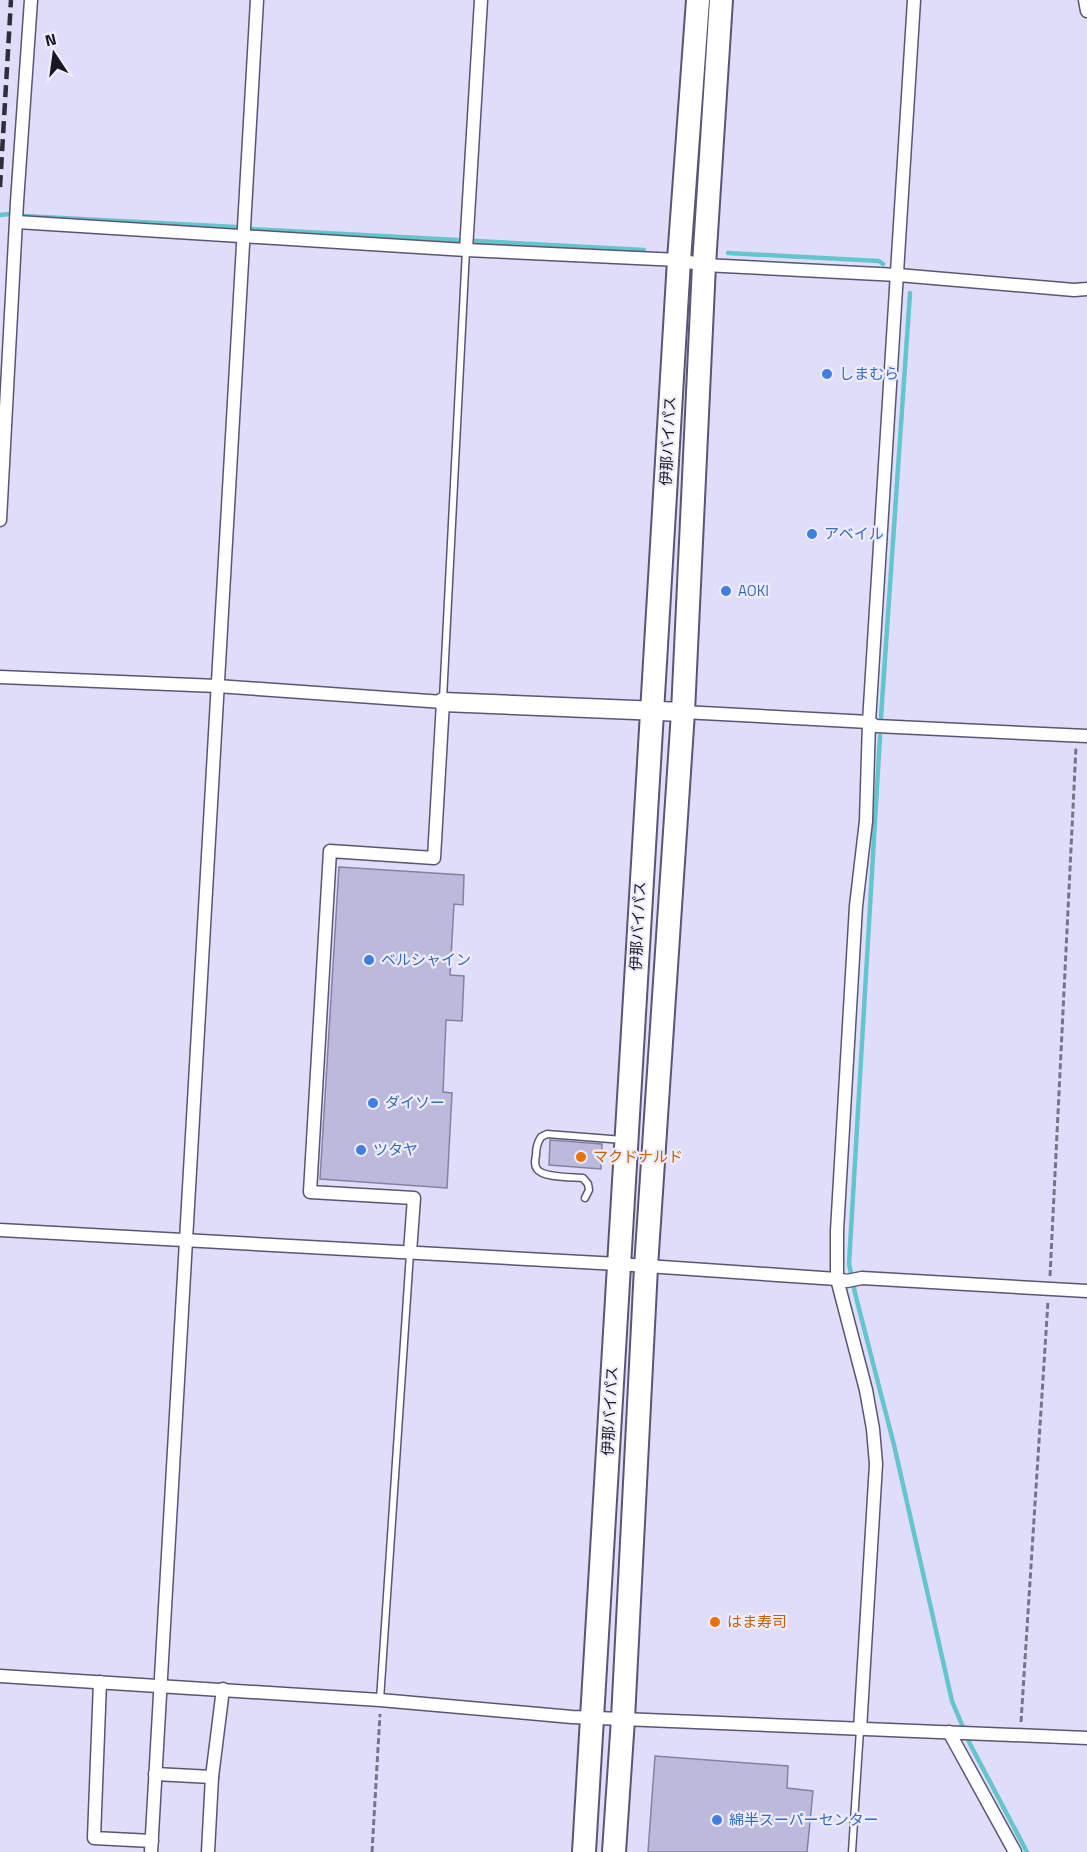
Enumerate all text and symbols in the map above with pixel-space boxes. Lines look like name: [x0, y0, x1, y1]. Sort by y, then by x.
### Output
north arrow: [24, 24, 84, 84]
text: N: [43, 26, 59, 52]
place label: しまむら: [839, 362, 899, 385]
marker: しまむら: [820, 367, 834, 381]
street label: 伊那バイパス: [654, 396, 681, 486]
place label: アベイル: [824, 522, 884, 545]
marker: アベイル: [805, 527, 819, 541]
place label: AOKI: [738, 579, 769, 602]
marker: AOKI: [719, 584, 733, 598]
street label: 伊那バイパス: [624, 881, 651, 971]
place label: ベルシャイン: [381, 948, 471, 971]
marker: ベルシャイン: [362, 953, 376, 967]
place label: ダイソー: [385, 1091, 445, 1114]
marker: ダイソー: [366, 1096, 380, 1110]
place label: ツタヤ: [373, 1138, 418, 1161]
marker: ツタヤ: [354, 1143, 368, 1157]
place label: マクドナルド: [593, 1145, 683, 1168]
marker: マクドナルド: [574, 1150, 588, 1164]
street label: 伊那バイパス: [596, 1366, 623, 1456]
place label: はま寿司: [727, 1610, 787, 1633]
marker: はま寿司: [708, 1615, 722, 1629]
place label: 綿半スーパーセンター: [729, 1808, 879, 1831]
marker: 綿半スーパーセンター: [710, 1813, 724, 1827]

